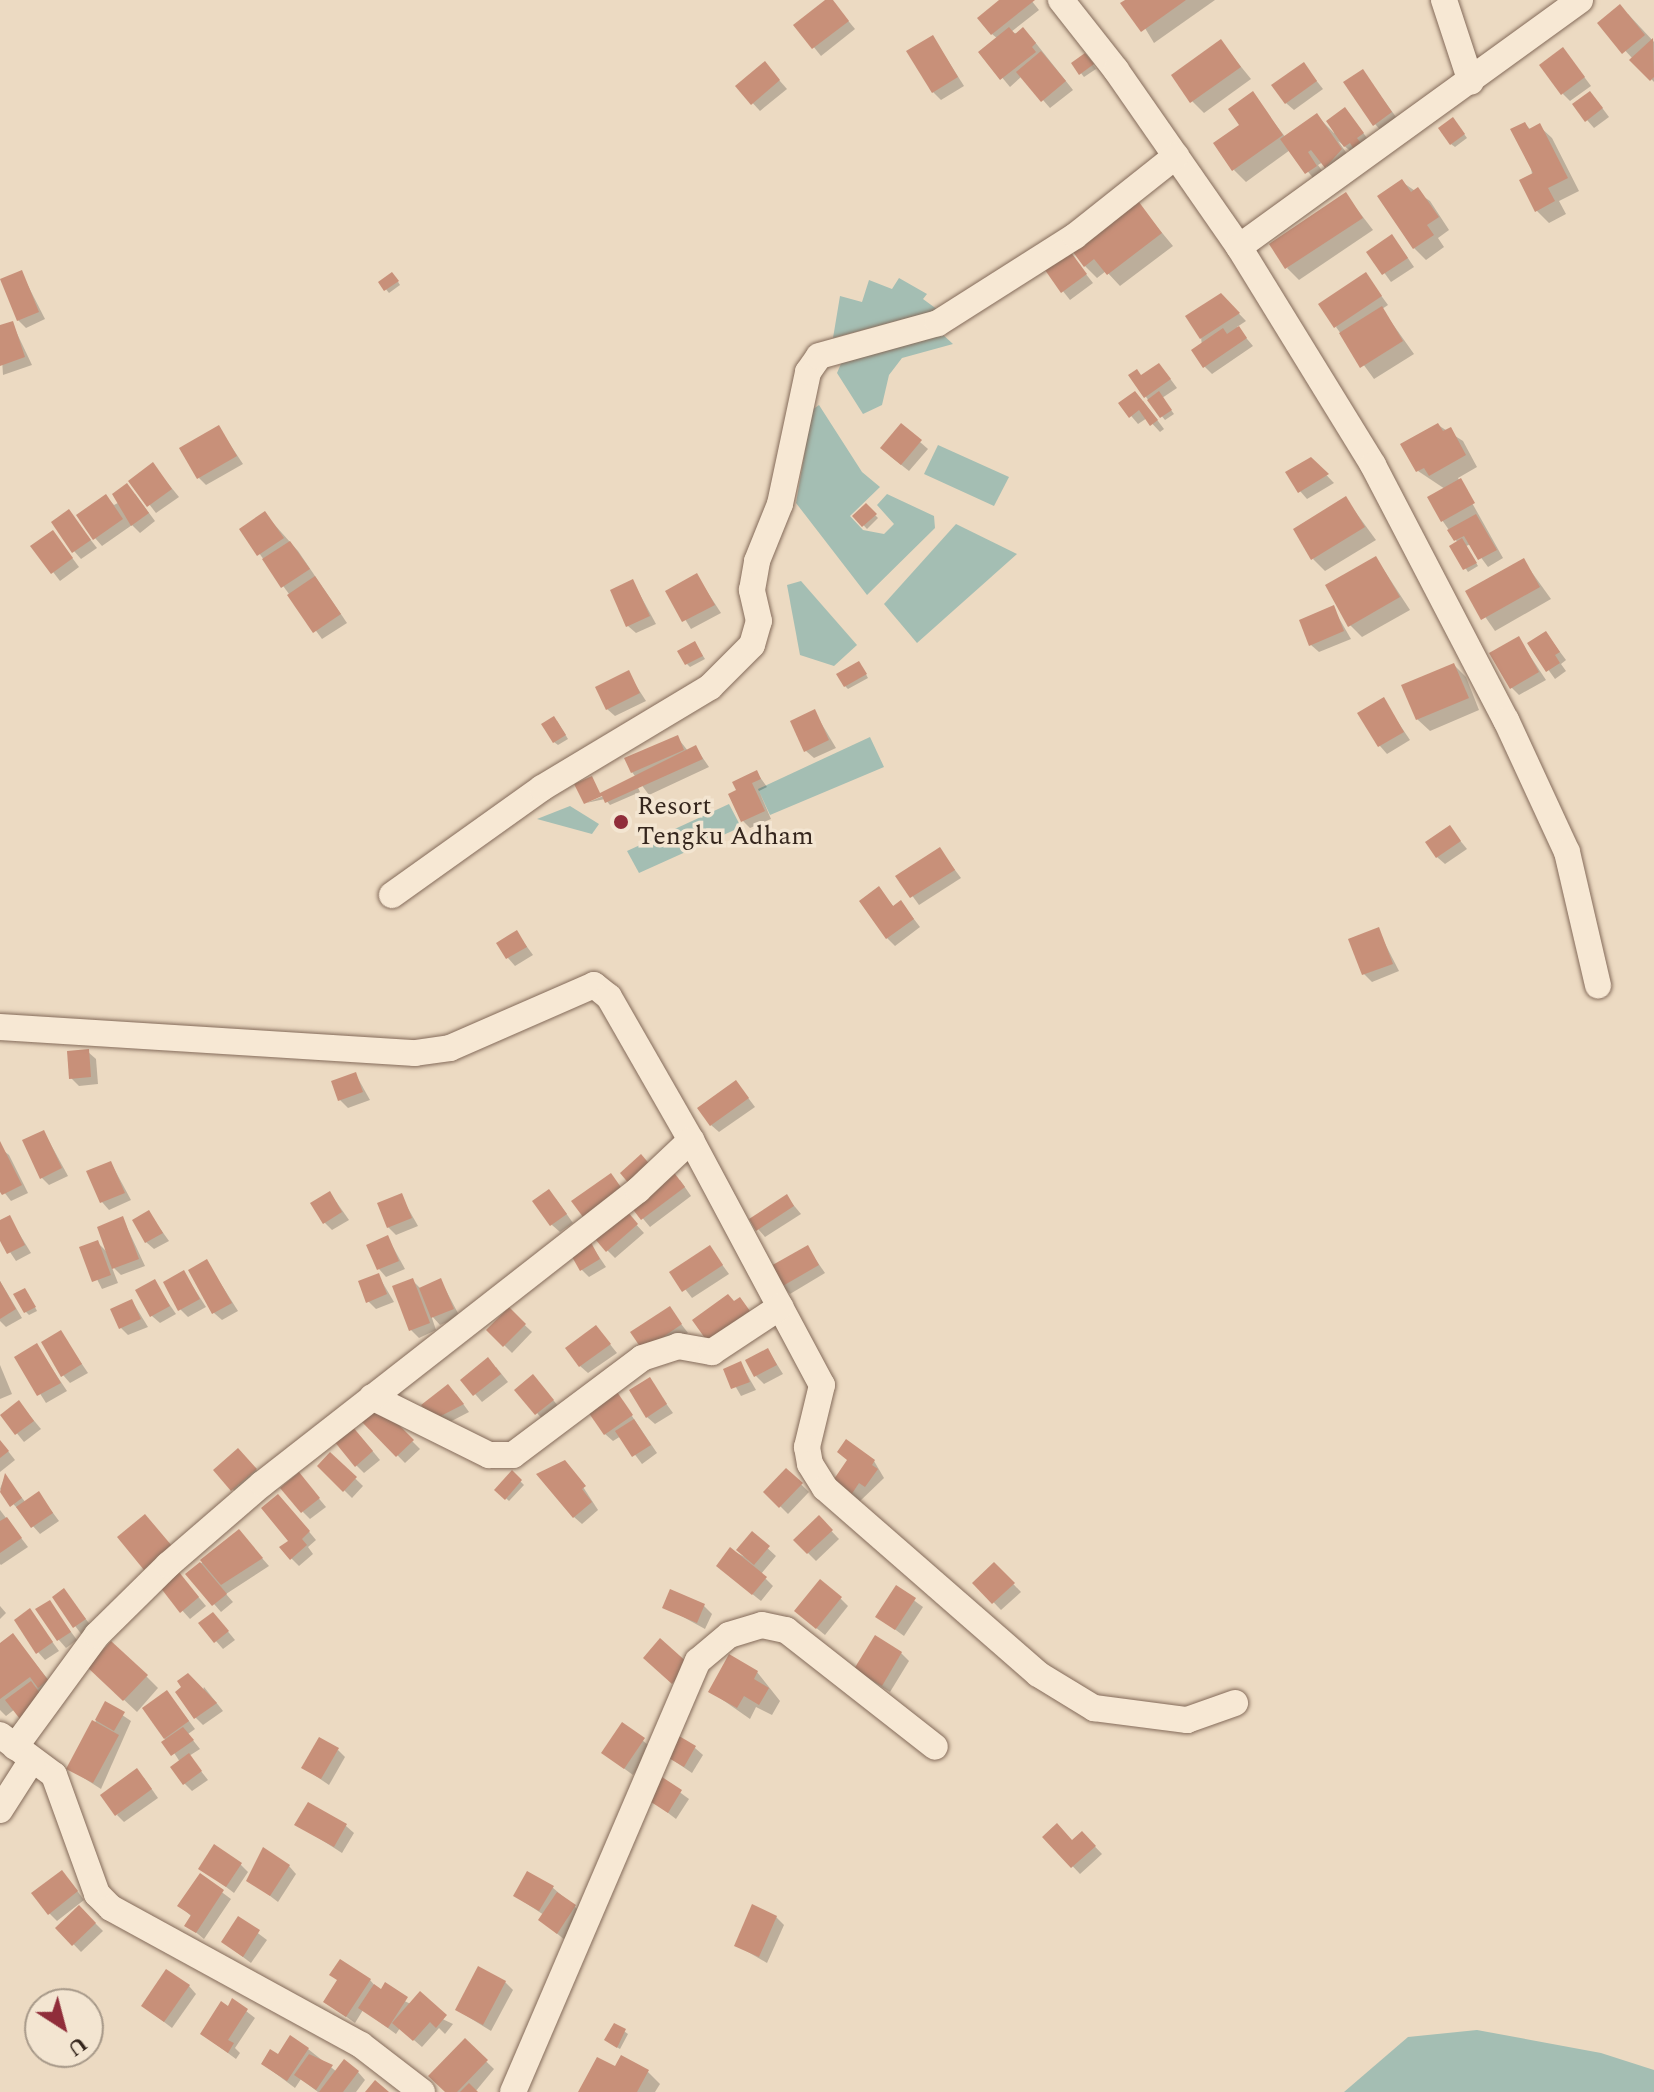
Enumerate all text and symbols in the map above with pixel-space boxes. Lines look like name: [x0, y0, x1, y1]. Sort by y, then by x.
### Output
place label: Resort Tengku Adham: [637, 791, 814, 852]
marker: Resort Tengku Adham: [612, 813, 630, 831]
north arrow: [24, 1988, 104, 2068]
text: U: [60, 2027, 94, 2065]

